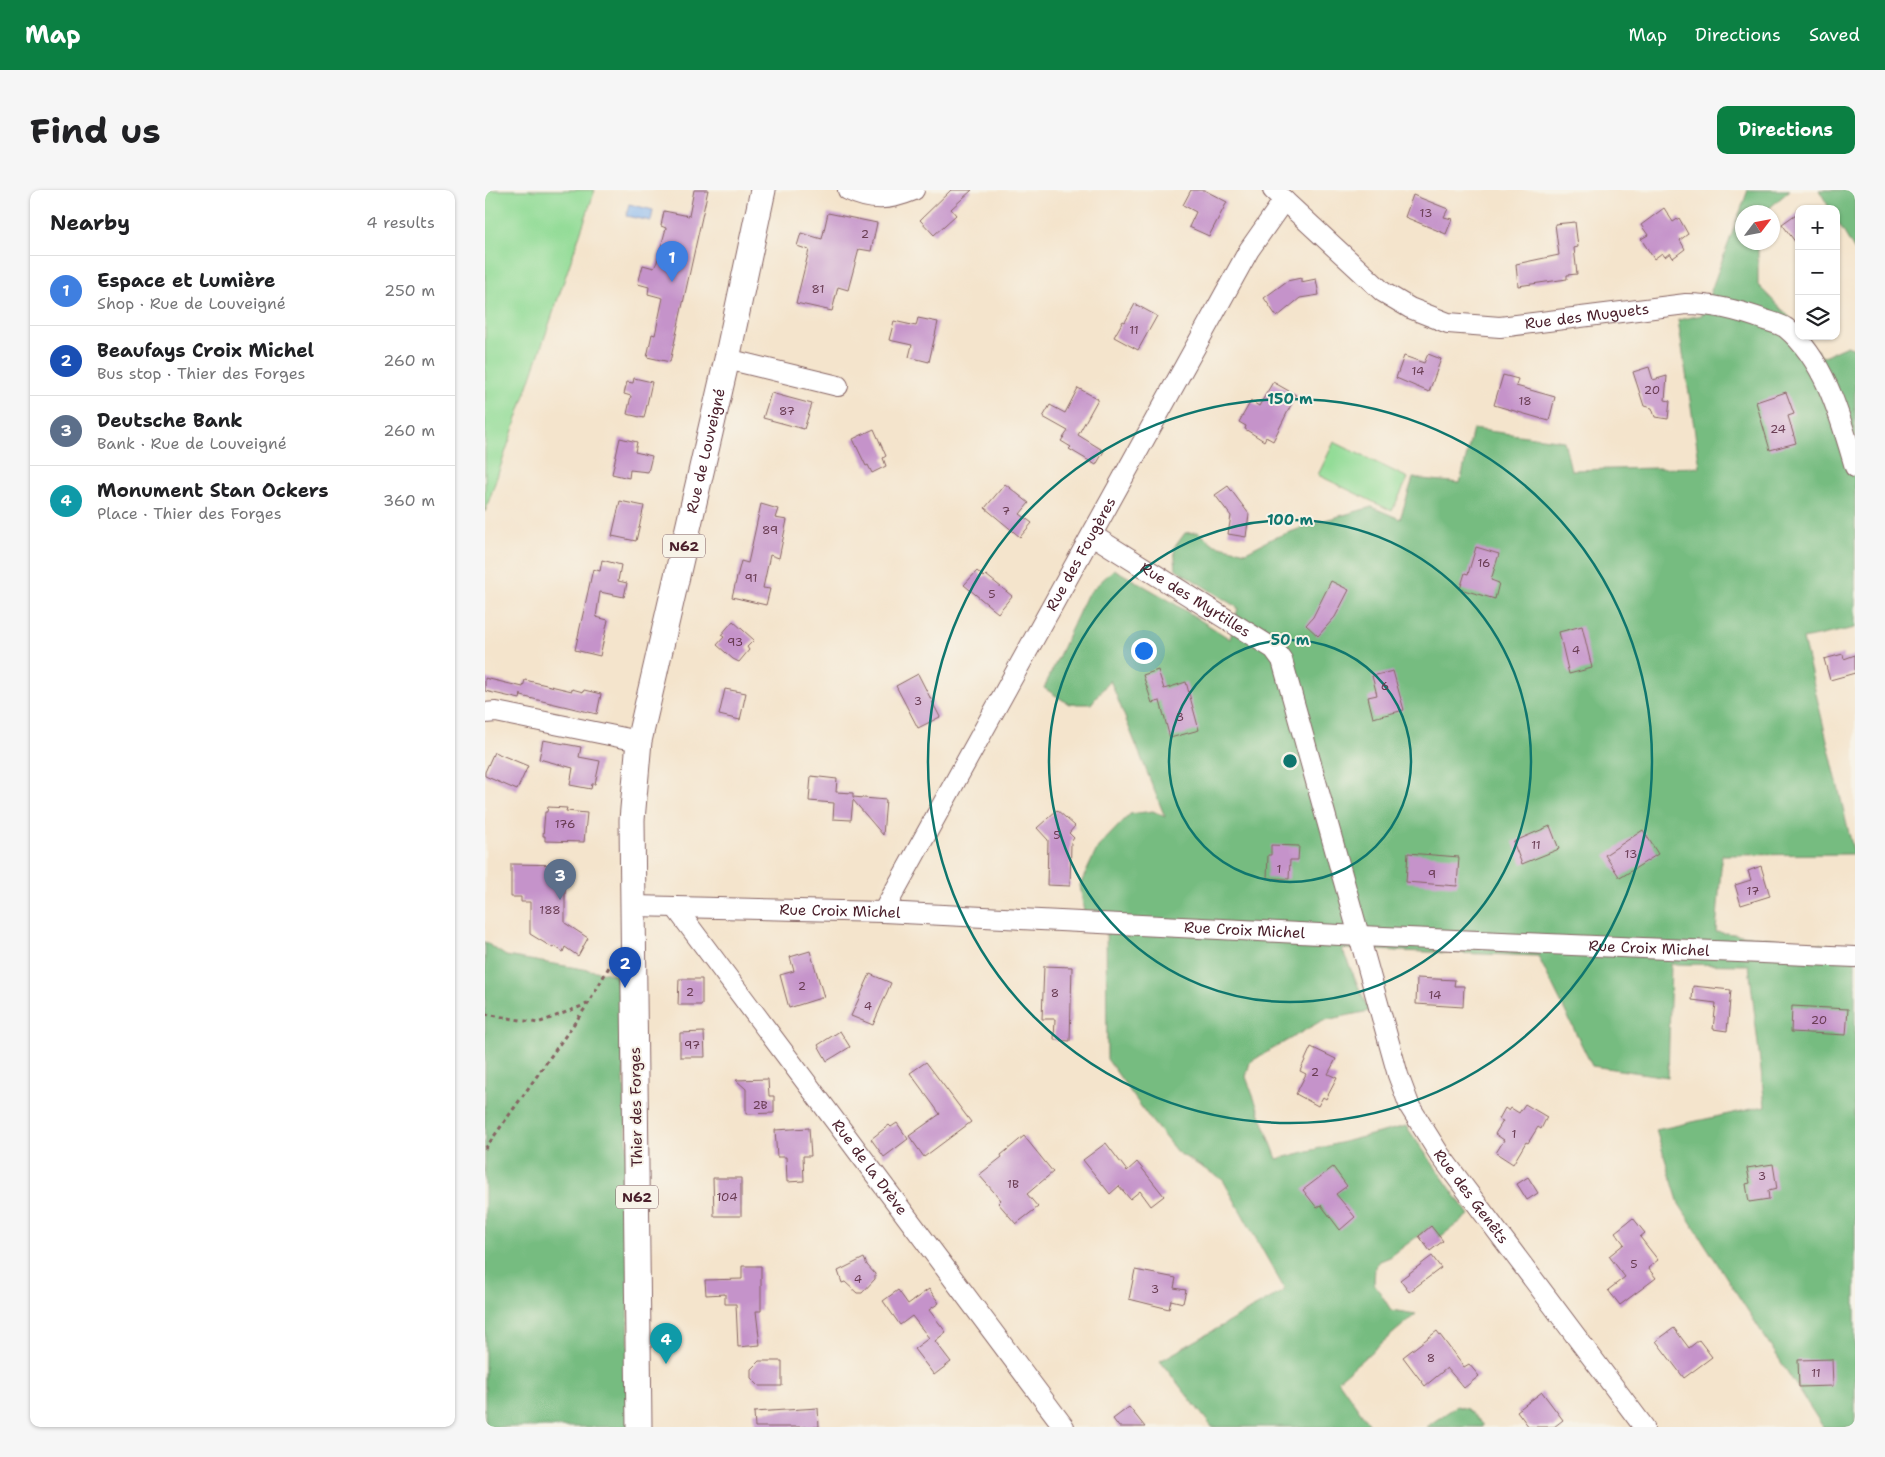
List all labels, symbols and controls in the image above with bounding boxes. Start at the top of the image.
text: Map [25,19,81,51]
text: Map [1629,23,1667,47]
text: Directions [1695,23,1781,47]
text: Saved [1809,23,1860,47]
button: Directions [1717,106,1855,154]
text: Find us [30,107,161,154]
house number: 13 [1420,205,1432,221]
north arrow [1735,205,1780,250]
map controls [1795,205,1840,340]
button: + [1795,205,1840,250]
text: Nearby [50,209,130,237]
text: 4 results [366,212,435,233]
house number: 2 [861,226,869,242]
pin: 1 [656,241,688,282]
button: − [1795,250,1840,295]
text: Espace et Lumière [97,268,276,293]
text: 1 [62,280,70,301]
text: 250 m [384,280,435,301]
house number: 81 [812,281,824,297]
text: Shop · Rue de Louveigné [97,293,286,314]
button: layers [1795,295,1840,340]
street label: Rue des Muguets [1524,299,1650,334]
house number: 11 [1129,322,1139,338]
text: Beaufays Croix Michel [97,338,314,363]
text: 2 [60,350,72,371]
text: 260 m [383,350,435,371]
text: Bus stop · Thier des Forges [97,363,305,384]
house number: 14 [1412,363,1424,379]
house number: 20 [1644,382,1660,398]
street label: Rue de Louveigné [682,386,730,515]
text: 150 m [1267,389,1313,409]
house number: 18 [1518,393,1532,409]
house number: 87 [779,403,795,419]
text: Deutsche Bank [97,408,243,433]
text: 3 [60,420,72,441]
text: 260 m [383,420,435,441]
house number: 24 [1770,421,1786,437]
text: Bank · Rue de Louveigné [97,433,287,454]
text: Monument Stan Ockers [97,478,329,503]
text: 4 [60,490,72,511]
text: 360 m [383,490,435,511]
street label: Rue des Fougères [1041,494,1120,615]
text: Place · Thier des Forges [97,503,282,524]
house number: 7 [1002,503,1010,519]
text: 100 m [1267,510,1313,530]
house number: 89 [762,522,778,538]
road number: N62 [663,534,705,558]
house number: 16 [1477,555,1491,571]
street label: Rue des Myrtilles [1136,558,1254,642]
house number: 91 [744,570,758,586]
house number: 5 [988,586,996,602]
text: 50 m [1271,630,1310,650]
house number: 93 [727,634,743,650]
your location [1131,638,1157,664]
house number: 4 [1572,642,1580,658]
house number: 6 [1381,678,1389,694]
house number: 3 [914,693,922,709]
house number: 3 [1176,709,1184,725]
centre of rings [1281,752,1299,770]
house number: 176 [555,816,575,832]
house number: 5 [1053,827,1061,843]
house number: 11 [1531,837,1541,853]
house number: 13 [1625,846,1637,862]
pin: 3 [544,859,576,900]
house number: 1 [1276,861,1282,877]
house number: 9 [1428,866,1436,882]
house number: 17 [1747,883,1759,899]
street label: Rue Croix Michel [779,900,901,923]
house number: 188 [539,902,561,918]
street label: Rue Croix Michel [1183,917,1306,943]
street label: Rue Croix Michel [1588,936,1710,961]
pin: 2 [609,947,641,988]
house number: 2 [798,978,806,994]
house number: 2 [686,984,694,1000]
house number: 8 [1051,985,1059,1001]
house number: 14 [1429,987,1441,1003]
house number: 4 [864,998,872,1014]
house number: 20 [1811,1012,1827,1028]
house number: 97 [684,1037,700,1053]
street label: Thier des Forges [625,1047,647,1167]
house number: 2 [1311,1064,1319,1080]
house number: 2B [752,1097,768,1113]
street label: Rue de la Drève [827,1115,912,1219]
house number: 1 [1511,1126,1517,1142]
street label: Rue des Genêts [1429,1145,1513,1248]
house number: 3 [1758,1168,1766,1184]
house number: 1B [1007,1176,1019,1192]
road number: N62 [616,1186,658,1209]
house number: 104 [716,1189,738,1205]
house number: 5 [1630,1256,1638,1272]
house number: 4 [854,1271,862,1287]
house number: 3 [1151,1281,1159,1297]
pin: 4 [650,1323,682,1364]
house number: 8 [1427,1350,1435,1366]
house number: 11 [1811,1365,1821,1381]

